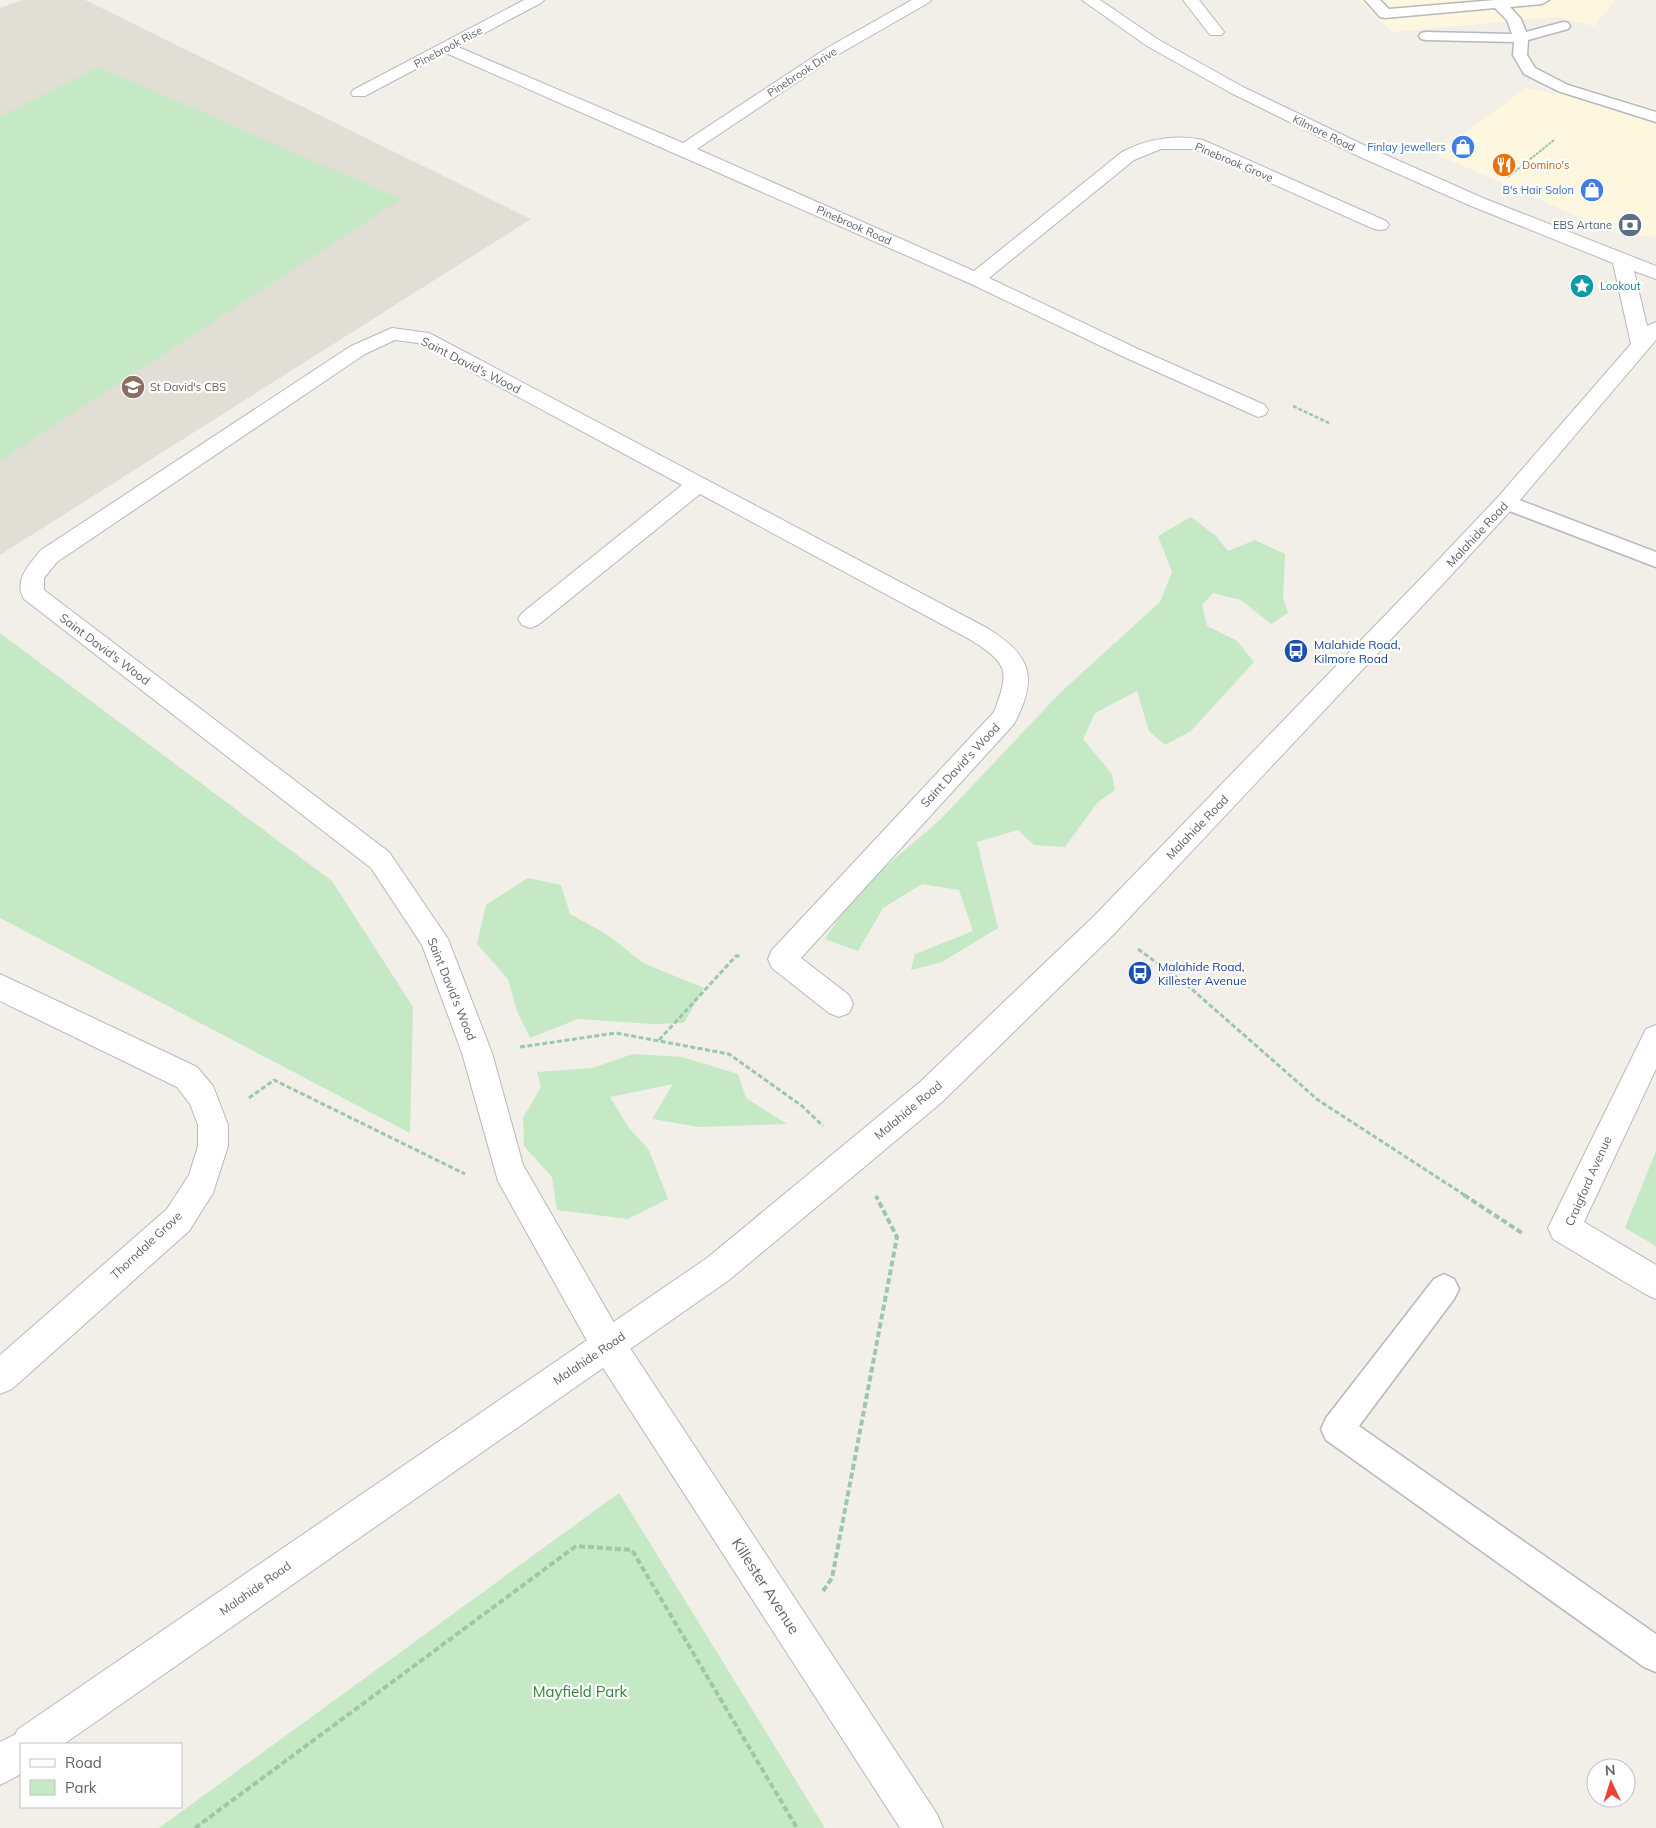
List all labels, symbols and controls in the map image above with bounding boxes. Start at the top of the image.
street label: Pinebrook Rise [411,23,485,71]
street label: Pinebrook Drive [764,44,840,100]
street label: Kilmore Road [1290,112,1358,154]
shop icon: Finlay Jewellers [1450,134,1476,160]
street label: Pinebrook Grove [1193,139,1275,185]
place label: Finlay Jewellers [1367,140,1446,154]
restaurant icon: Domino's [1491,152,1517,178]
place label: Domino's [1522,158,1569,172]
shop icon: B's Hair Salon [1579,177,1605,203]
place label: B's Hair Salon [1502,183,1574,197]
street label: Pinebrook Road [814,202,894,248]
bank icon: EBS Artane [1617,212,1643,238]
place label: EBS Artane [1553,218,1612,232]
place icon: Lookout [1569,273,1595,299]
place label: Lookout [1600,279,1641,293]
street label: Saint David's Wood [419,333,523,397]
school or university icon: St David's CBS [120,374,146,400]
place label: St David's CBS [150,380,226,394]
street label: Malahide Road [1443,498,1511,570]
street label: Saint David's Wood [57,610,153,688]
place label: Malahide Road, Kilmore Road [1314,637,1400,666]
bus stop icon: Malahide Road, Kilmore Road [1283,638,1309,664]
street label: Saint David's Wood [917,720,1003,810]
street label: Malahide Road [1163,792,1231,862]
street label: Saint David's Wood [424,935,480,1043]
place label: Malahide Road, Killester Avenue [1158,959,1247,988]
bus stop icon: Malahide Road, Killester Avenue [1127,960,1153,986]
street label: Malahide Road [871,1077,945,1143]
street label: Craigford Avenue [1561,1134,1615,1228]
street label: Thorndale Grove [107,1208,185,1282]
street label: Malahide Road [550,1328,628,1388]
street label: Killester Avenue [728,1534,804,1638]
street label: Malahide Road [216,1558,294,1618]
park label: Mayfield Park [533,1682,628,1701]
legend [20,1743,182,1808]
text: Road [65,1753,102,1772]
north arrow [1586,1758,1636,1808]
text: N [1604,1761,1616,1779]
text: Park [65,1778,97,1797]

